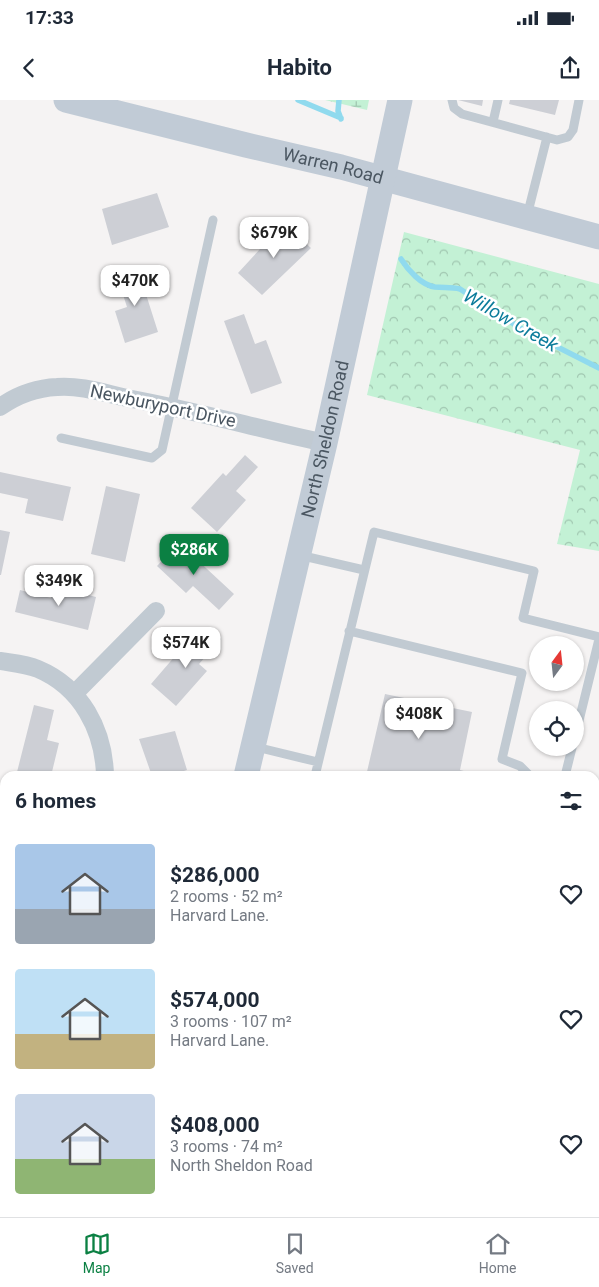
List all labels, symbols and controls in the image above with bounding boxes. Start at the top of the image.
text: 17:33 [25,6,74,29]
icon: back [15,54,43,82]
icon: share [556,54,584,82]
text: Habito [267,55,332,80]
street label: Warren Road [281,143,386,188]
pin: $679K [239,216,309,259]
text: $679K [251,223,297,242]
pin: $470K [100,264,170,307]
text: $470K [112,271,158,290]
water label: Willow Creek [459,284,563,357]
street label: North Sheldon Road [297,359,353,520]
street label: Newburyport Drive [88,380,238,431]
pin: $286K [159,534,229,576]
text: $286K [171,540,217,559]
pin: $349K [24,564,94,607]
text: $349K [36,571,82,590]
pin: $574K [151,626,221,669]
text: $574K [163,633,209,652]
north arrow [529,636,584,691]
map controls [529,636,584,756]
pin: $408K [384,698,454,740]
button: locate [529,701,584,756]
text: $408K [396,704,442,723]
icon: filters [557,787,585,815]
text: 6 homes [15,789,96,813]
text: $286,000 [170,863,260,887]
icon: home [55,864,115,924]
icon: heart [557,880,585,908]
text: 2 rooms · 52 m² [170,887,283,906]
text: Harvard Lane. [170,906,269,925]
text: $574,000 [170,988,260,1012]
icon: home [55,989,115,1049]
icon: heart [557,1005,585,1033]
text: 3 rooms · 107 m² [170,1012,292,1031]
text: Harvard Lane. [170,1031,269,1050]
text: $408,000 [170,1113,260,1137]
icon: home [55,1114,115,1174]
icon: heart [557,1130,585,1158]
text: 3 rooms · 74 m² [170,1137,283,1156]
text: North Sheldon Road [170,1156,313,1175]
tab: Map [83,1230,111,1276]
tab: Saved [276,1230,314,1276]
tab: Home [479,1230,516,1276]

